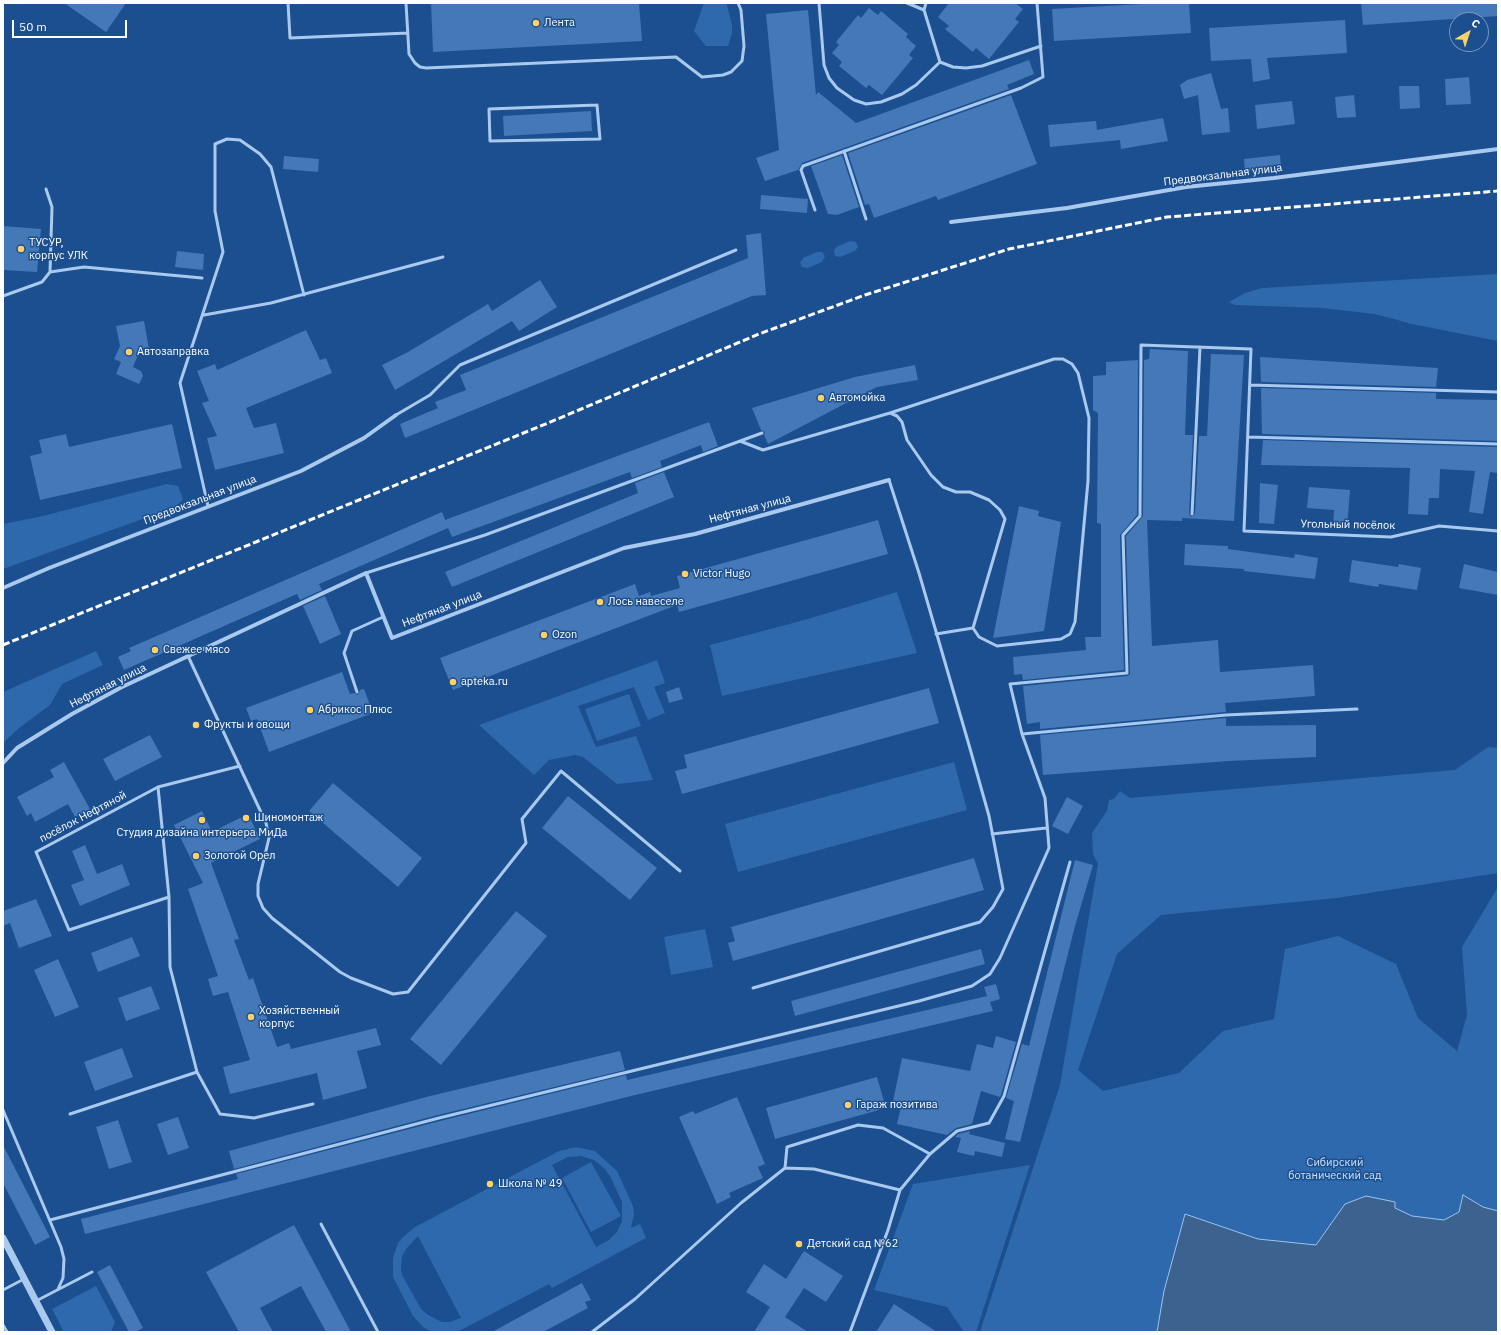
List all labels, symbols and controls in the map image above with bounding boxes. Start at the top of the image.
scale bar [14,12,129,38]
north arrow [1449,12,1489,52]
place label: Лента [544,16,575,30]
text: С [1469,16,1483,31]
marker: Лента [531,18,541,28]
text: 50 m [19,19,47,34]
street label: Предвокзальная улица [1163,161,1283,189]
place label: ТУСУР, корпус УЛК [29,236,88,262]
marker: ТУСУР, корпус УЛК [16,244,26,254]
place label: Автозаправка [137,345,209,359]
marker: Автозаправка [124,347,134,357]
place label: Автомойка [829,391,885,405]
marker: Автомойка [816,393,826,403]
street label: Предвокзальная улица [142,472,258,528]
street label: Нефтяная улица [708,492,792,526]
street label: Угольный посёлок [1301,518,1395,532]
place label: Victor Hugo [693,567,751,581]
marker: Victor Hugo [680,569,690,579]
street label: Нефтяная улица [400,588,484,630]
place label: Лось навеселе [608,595,684,609]
marker: Лось навеселе [595,597,605,607]
place label: Ozon [552,628,577,642]
marker: Ozon [539,630,549,640]
place label: Свежее мясо [163,643,230,657]
marker: Свежее мясо [150,645,160,655]
street label: Нефтяная улица [67,661,149,711]
place label: apteka.ru [461,675,508,689]
marker: apteka.ru [448,677,458,687]
place label: Абрикос Плюс [318,703,392,717]
marker: Абрикос Плюс [305,705,315,715]
place label: Фрукты и овощи [204,718,290,732]
marker: Фрукты и овощи [191,720,201,730]
street label: посёлок Нефтяной [37,788,129,846]
place label: Шиномонтаж [254,811,323,825]
marker: Шиномонтаж [241,813,251,823]
marker: Студия дизайна интерьера МиДа [197,815,207,825]
place label: Студия дизайна интерьера МиДа [117,826,287,840]
place label: Золотой Орел [204,849,276,863]
marker: Золотой Орел [191,851,201,861]
place label: Хозяйственный корпус [259,1004,340,1030]
marker: Хозяйственный корпус [246,1012,256,1022]
place label: Гараж позитива [856,1098,938,1112]
marker: Гараж позитива [843,1100,853,1110]
park label: Сибирский ботанический сад [1288,1156,1382,1182]
place label: Школа № 49 [498,1177,562,1191]
marker: Школа № 49 [485,1179,495,1189]
place label: Детский сад №62 [807,1237,898,1251]
marker: Детский сад №62 [794,1239,804,1249]

